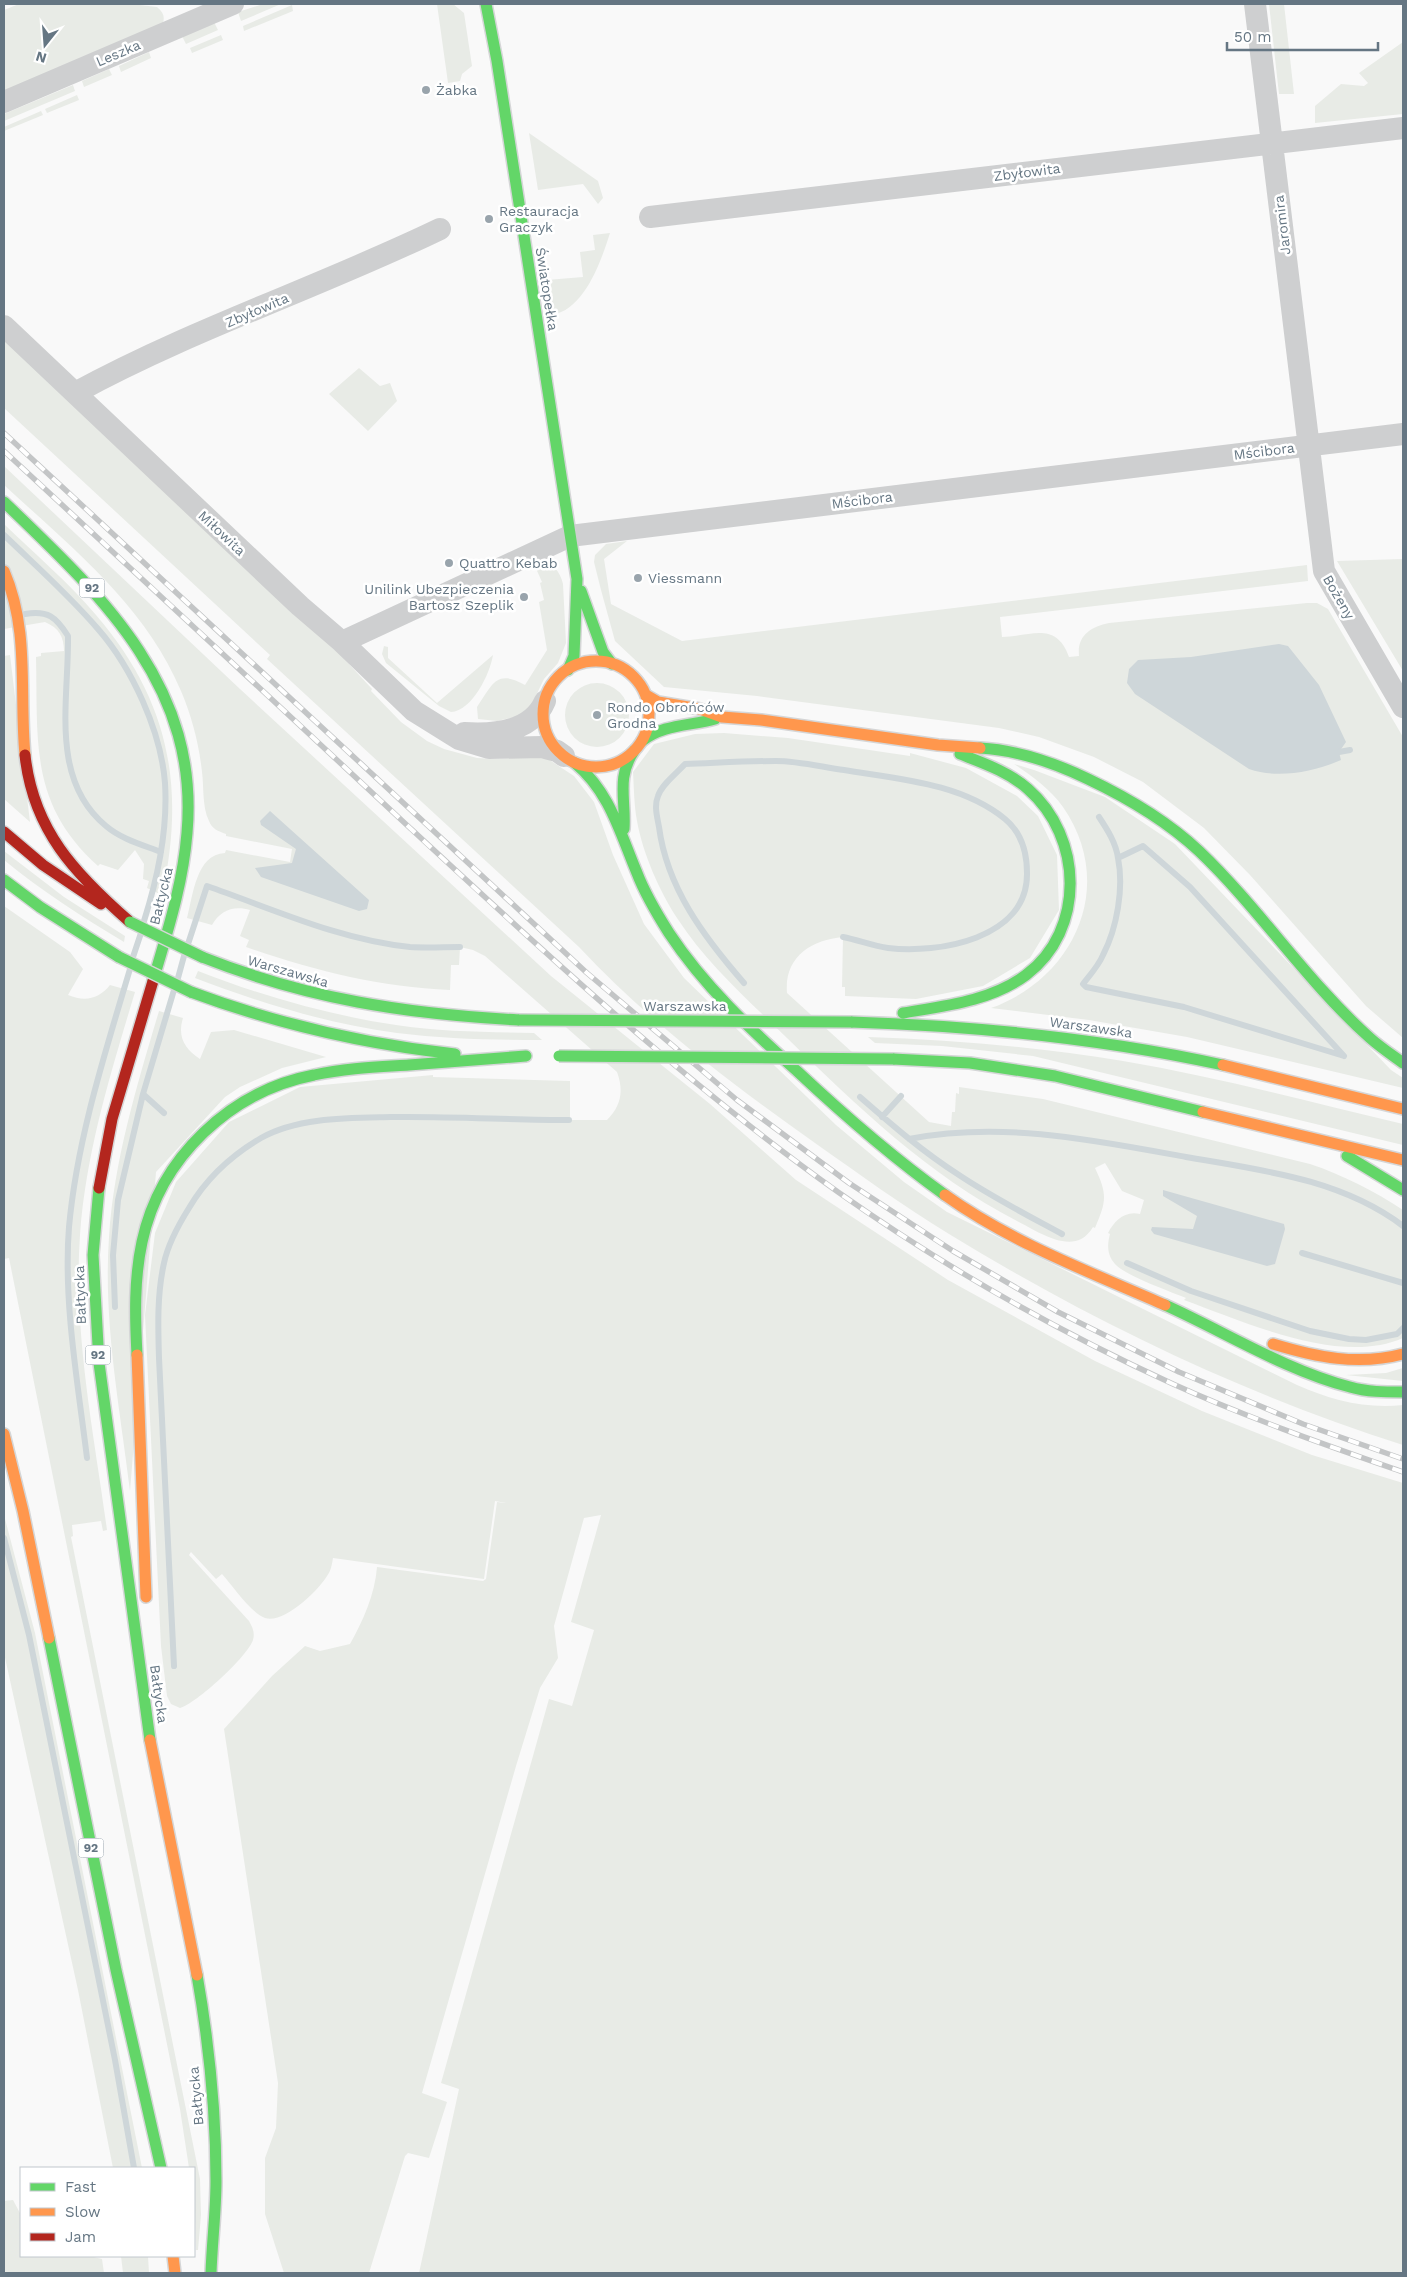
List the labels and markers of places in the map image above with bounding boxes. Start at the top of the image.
place label: Żabka [436,82,477,98]
marker: Żabka [420,84,432,96]
place label: Restauracja Graczyk [499,203,579,235]
marker: Restauracja Graczyk [483,213,495,225]
place label: Quattro Kebab [459,555,557,571]
marker: Quattro Kebab [443,557,455,569]
place label: Viessmann [648,570,722,586]
marker: Viessmann [632,572,644,584]
place label: Unilink Ubezpieczenia Bartosz Szeplik [364,581,514,613]
marker: Unilink Ubezpieczenia Bartosz Szeplik [518,591,530,603]
place label: Rondo Obrońców Grodna [607,699,725,731]
marker: Rondo Obrońców Grodna [591,709,603,721]

